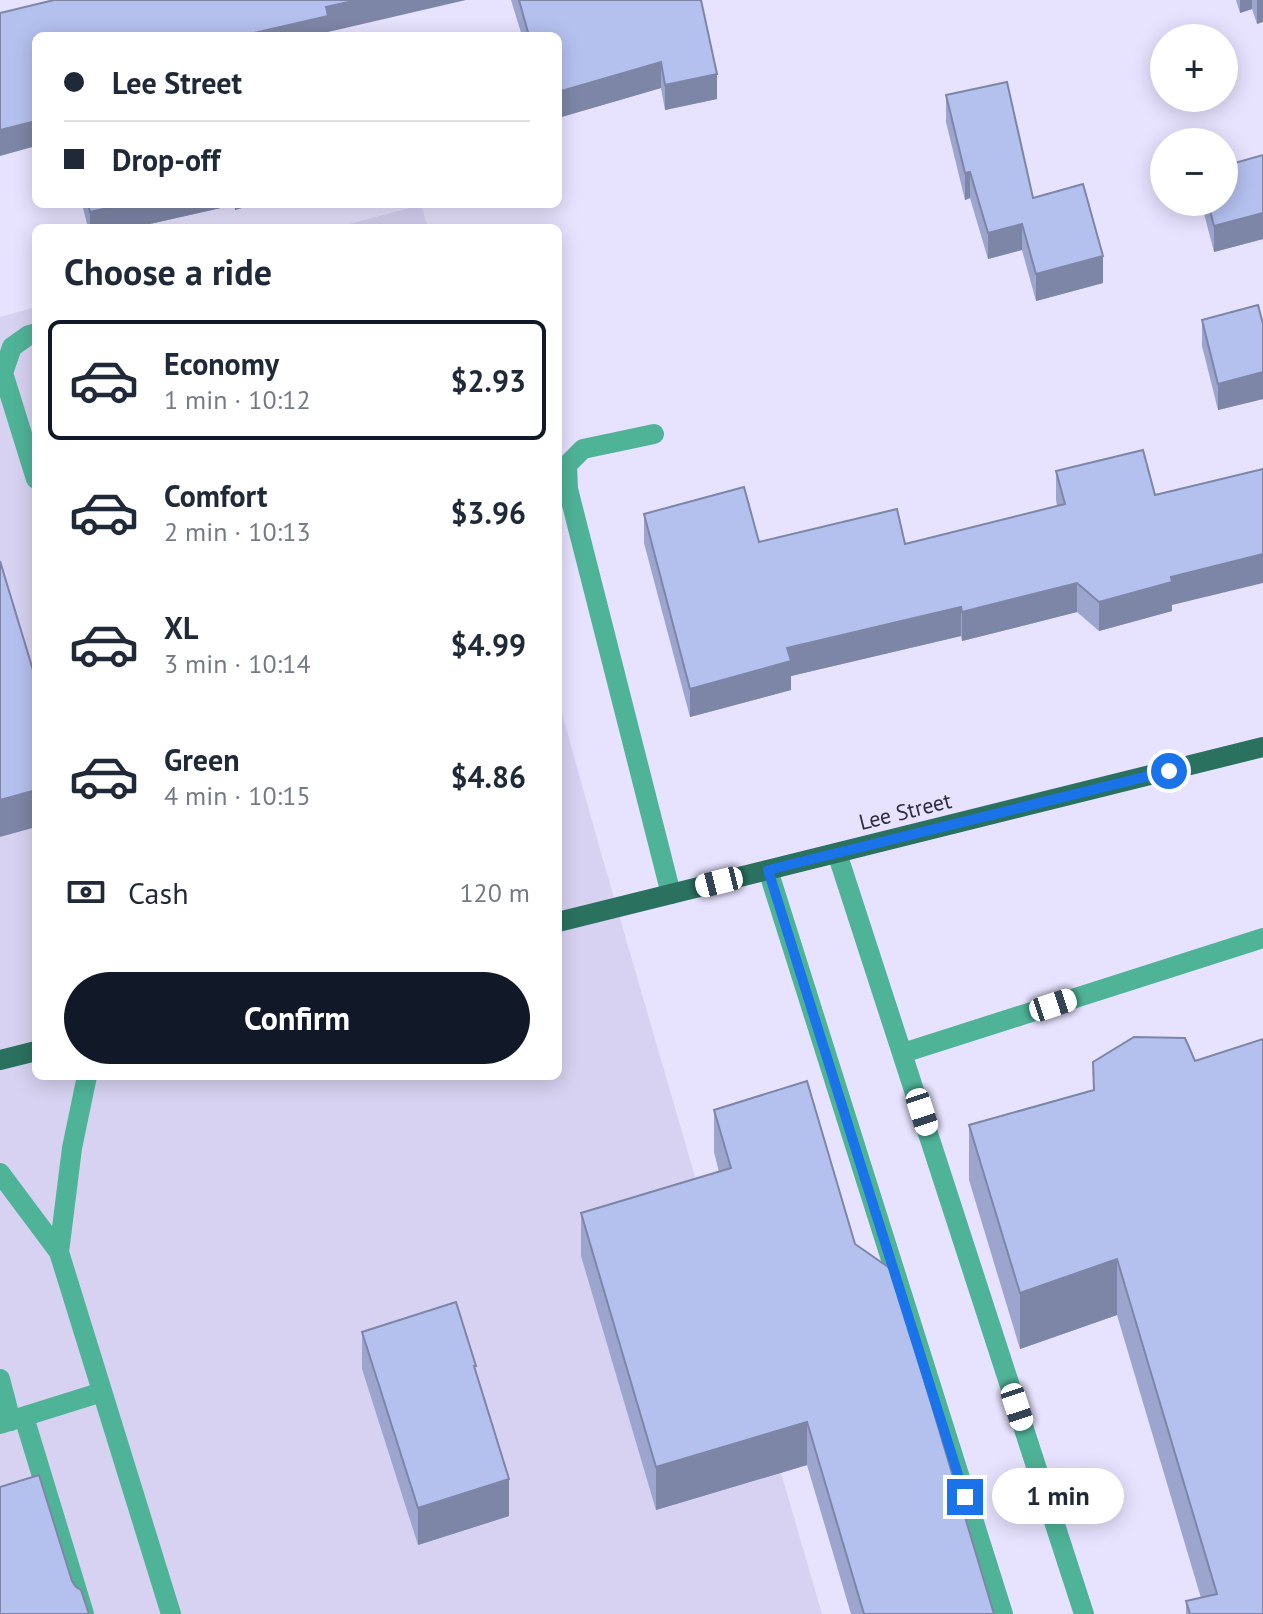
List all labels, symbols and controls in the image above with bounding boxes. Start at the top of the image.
map controls [1150,24,1238,216]
button: + [1150,24,1238,112]
text: Lee Street [112,63,242,102]
button: − [1150,128,1238,216]
text: Drop-off [112,140,220,179]
text: Choose a ride [64,248,272,295]
icon: car [68,344,140,416]
text: Economy [164,344,279,383]
text: $2.93 [451,361,526,400]
text: 1 min · 10:12 [164,383,311,416]
icon: car [68,476,140,548]
text: Comfort [164,476,267,515]
text: $3.96 [451,493,526,532]
text: 2 min · 10:13 [164,515,311,548]
icon: car [68,608,140,680]
text: XL [164,608,198,647]
text: $4.99 [451,625,526,664]
text: 3 min · 10:14 [164,647,311,680]
icon: car [68,740,140,812]
text: Green [164,740,239,779]
route start [1151,753,1187,789]
text: $4.86 [451,757,526,796]
text: 4 min · 10:15 [164,779,311,812]
street label: Lee Street [856,786,955,836]
car [693,865,745,899]
icon: cash [64,870,108,914]
text: Cash [128,873,189,912]
text: 120 m [459,876,530,909]
button: Confirm [64,972,530,1064]
car [1026,986,1080,1024]
car [903,1085,941,1139]
car [998,1380,1036,1434]
callout: 1 min [993,1469,1125,1525]
route end [947,1479,983,1515]
text: 1 min [1026,1479,1090,1512]

